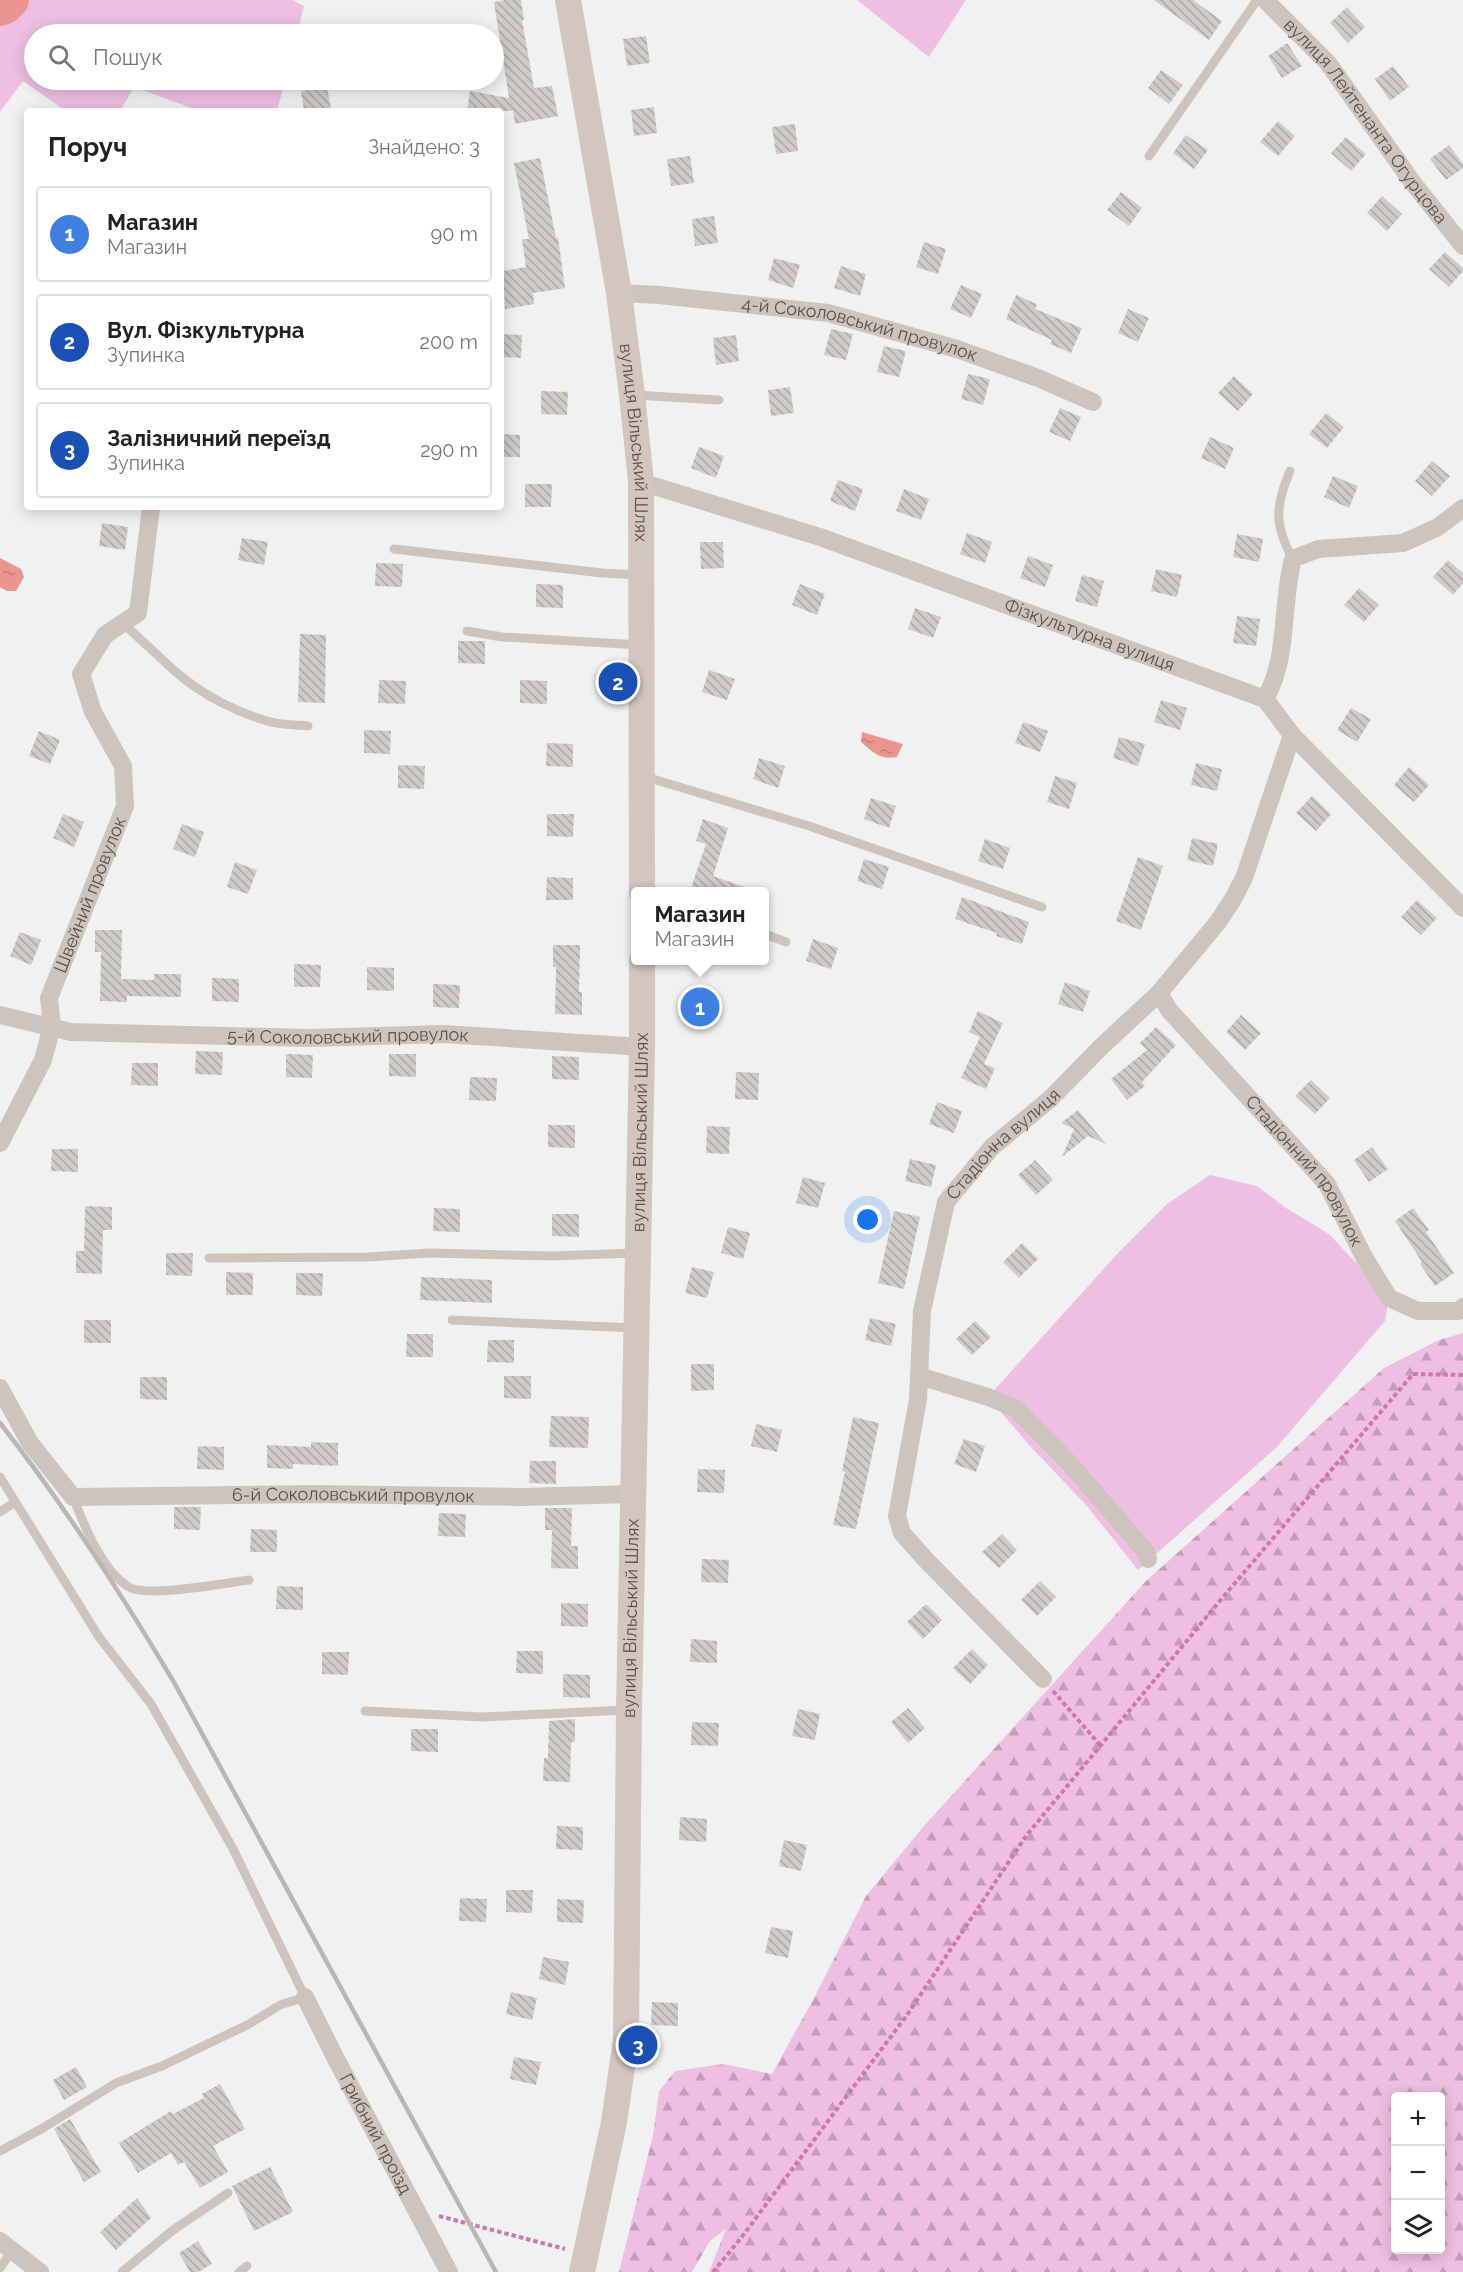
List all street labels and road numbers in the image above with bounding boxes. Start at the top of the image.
street label: вулиця Лейтенанта Огурцова [1280,14,1452,228]
street label: 4-й Соколовський провулок [741,293,980,365]
street label: вулиця Вільський Шлях [616,342,652,542]
street label: Фізкультурна вулиця [1002,594,1178,675]
street label: Швейний провулок [49,813,130,976]
street label: 5-й Соколовський провулок [227,1023,469,1048]
street label: вулиця Вільський Шлях [627,1033,652,1232]
street label: Стадіонна вулиця [941,1084,1064,1204]
street label: Стадіонний провулок [1242,1091,1368,1250]
street label: 6-й Соколовський провулок [232,1483,475,1506]
street label: вулиця Вільський Шлях [618,1518,643,1718]
street label: Грибний проїзд [336,2070,417,2197]

